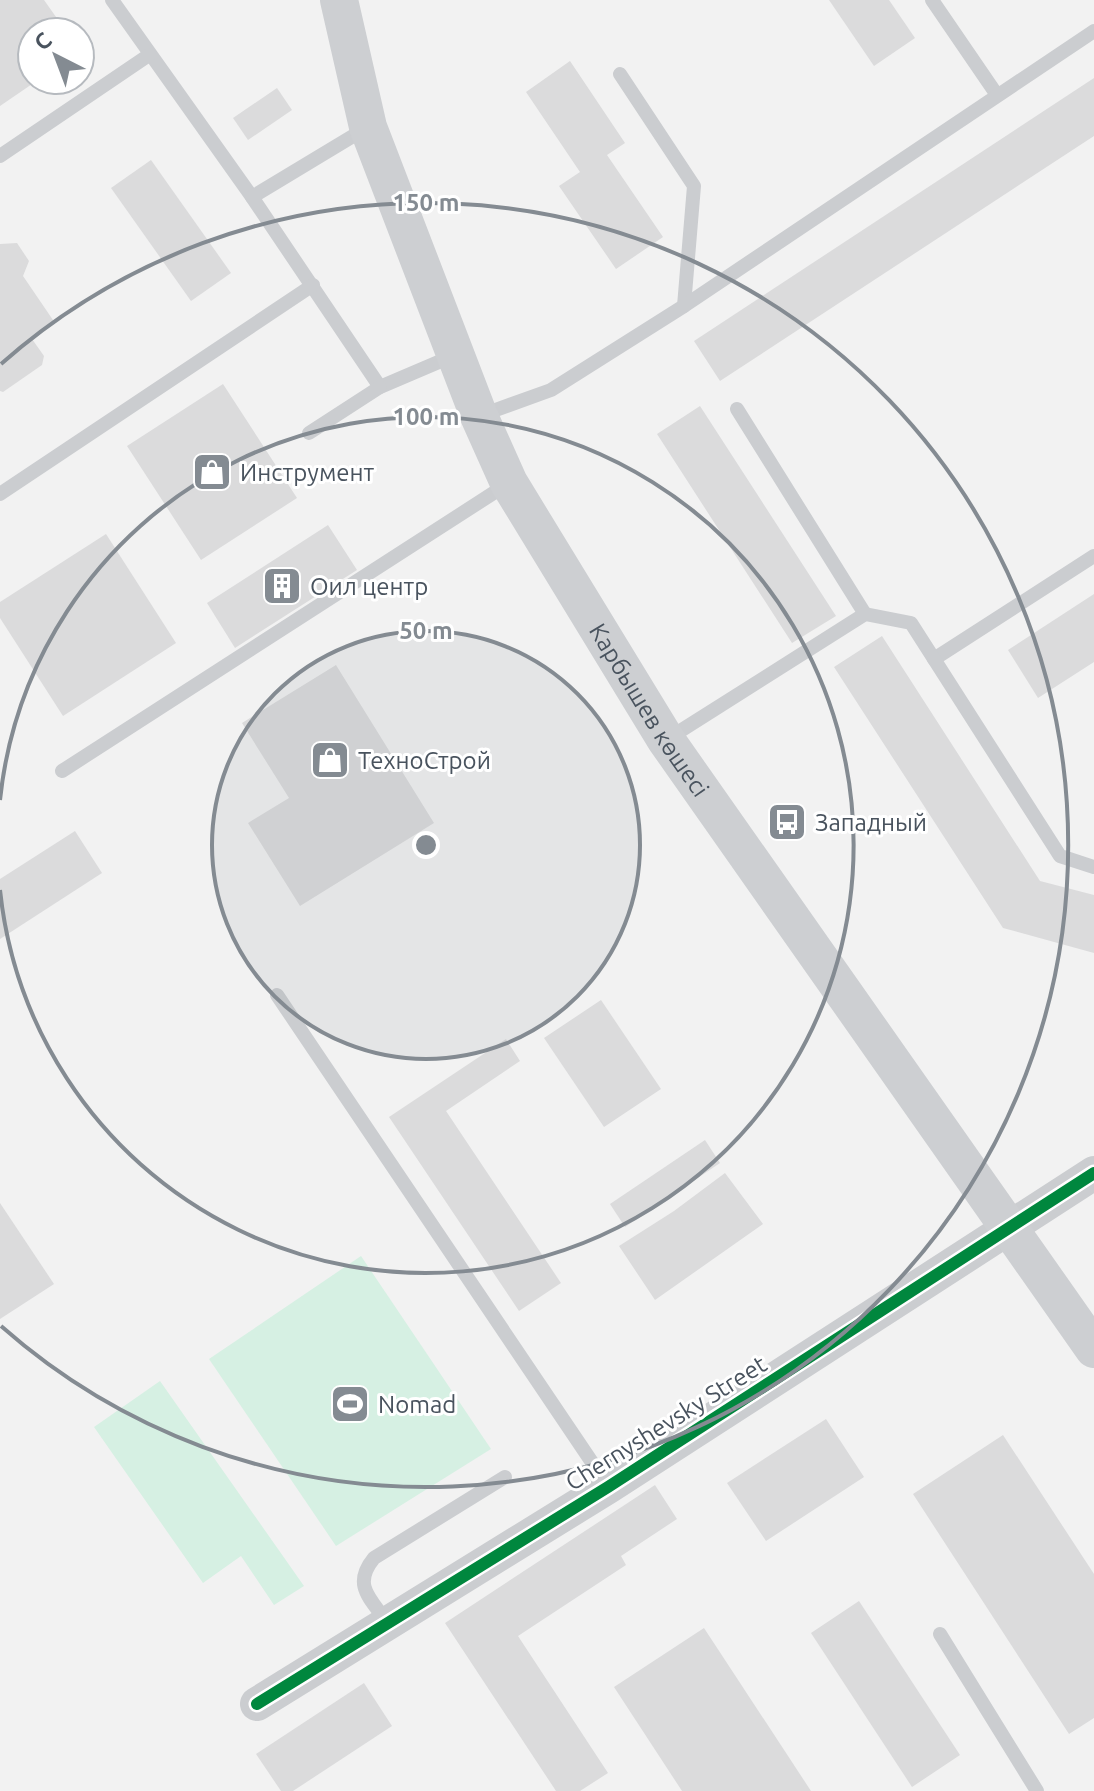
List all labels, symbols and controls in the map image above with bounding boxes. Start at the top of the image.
north arrow [16,16,96,96]
text: С [29,27,56,55]
text: 150 m [393,189,459,216]
text: 100 m [393,403,459,430]
shop icon: Инструмент [191,451,233,493]
place label: Инструмент [240,459,375,486]
building icon: Оил центр [261,565,303,607]
place label: Оил центр [310,573,428,600]
text: 50 m [399,617,453,644]
street label: Карбышев көшесі [584,618,715,801]
shop icon: ТехноСтрой [309,739,351,781]
place label: ТехноСтрой [358,747,491,774]
bus stop icon: Западный [766,801,808,843]
place label: Западный [815,809,927,836]
centre of rings [412,831,440,859]
street label: Chernyshevsky Street [561,1350,772,1496]
sports icon: Nomad [329,1383,371,1425]
place label: Nomad [378,1391,456,1418]

